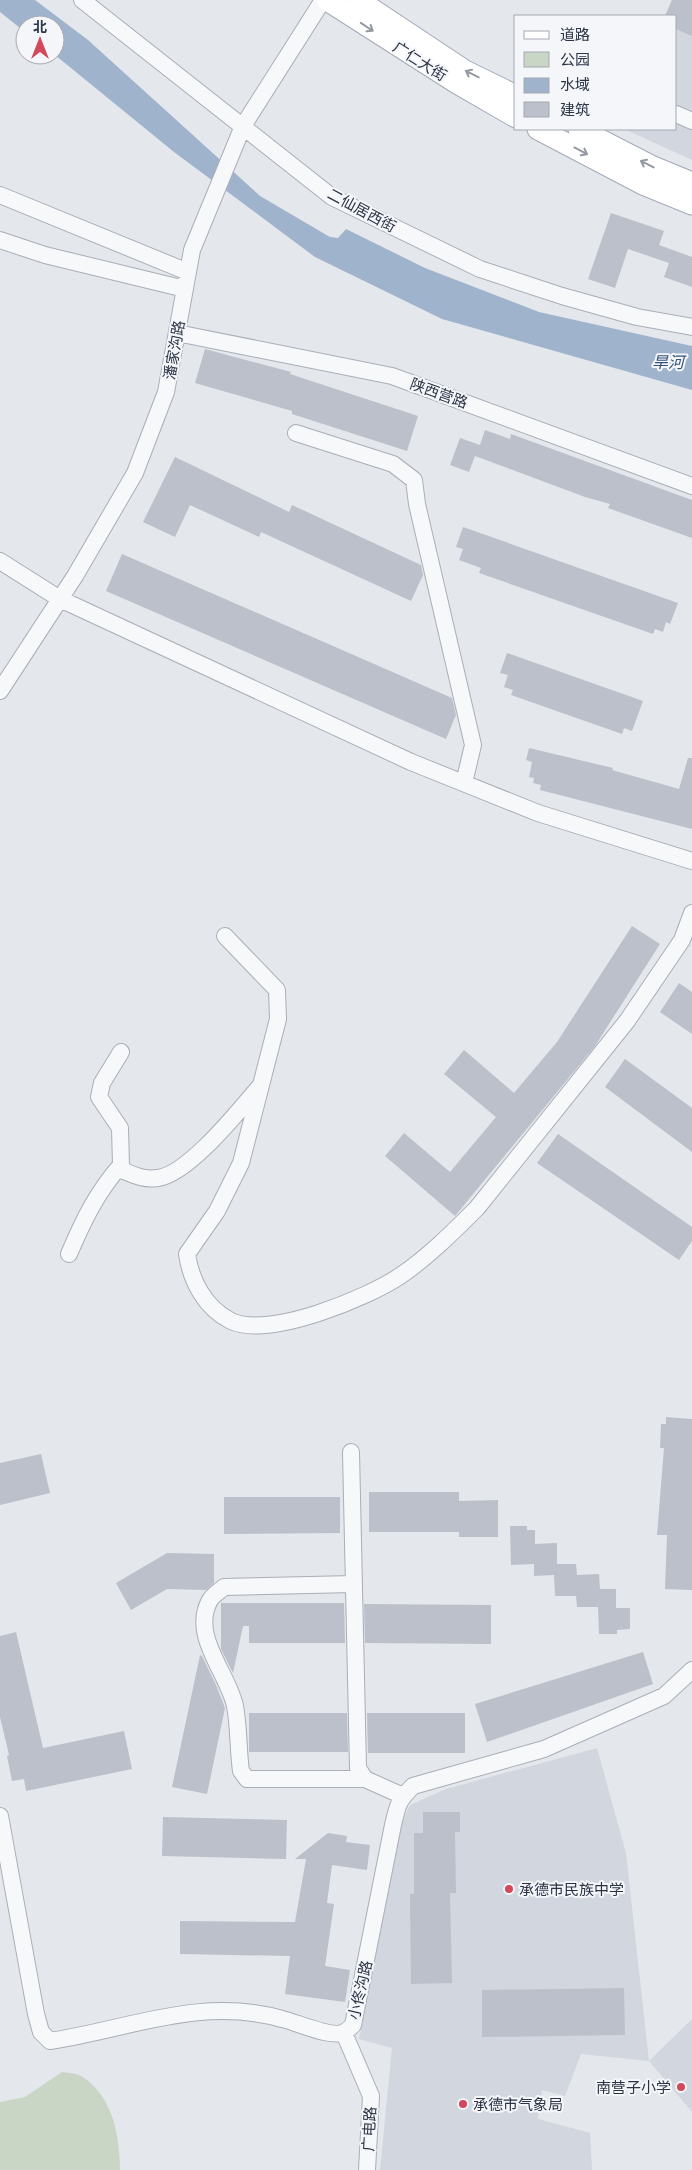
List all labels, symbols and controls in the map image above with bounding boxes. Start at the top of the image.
north arrow [15,15,65,65]
legend [514,15,677,130]
text: 北 [33,16,47,37]
one-way arrow [360,22,374,32]
text: 道路 [560,23,590,46]
street label: 广仁大街 [388,35,452,87]
text: 公园 [560,48,590,71]
one-way arrow [465,69,480,79]
text: 水域 [560,73,590,96]
text: 建筑 [560,98,590,121]
one-way arrow [573,146,588,156]
one-way arrow [640,159,655,168]
street label: 二仙居西街 [323,182,401,238]
street label: 潘家沟路 [157,318,191,382]
water label: 旱河 [652,350,687,374]
street label: 陕西营路 [407,372,471,414]
place label: 承德市民族中学 [519,1878,624,1901]
marker: 承德市民族中学 [503,1883,515,1895]
street label: 小佟沟路 [342,1958,378,2022]
place label: 南营子小学 [596,2076,671,2099]
marker: 南营子小学 [675,2081,687,2093]
place label: 承德市气象局 [473,2093,563,2116]
marker: 承德市气象局 [457,2098,469,2110]
street label: 广电路 [356,2106,382,2152]

